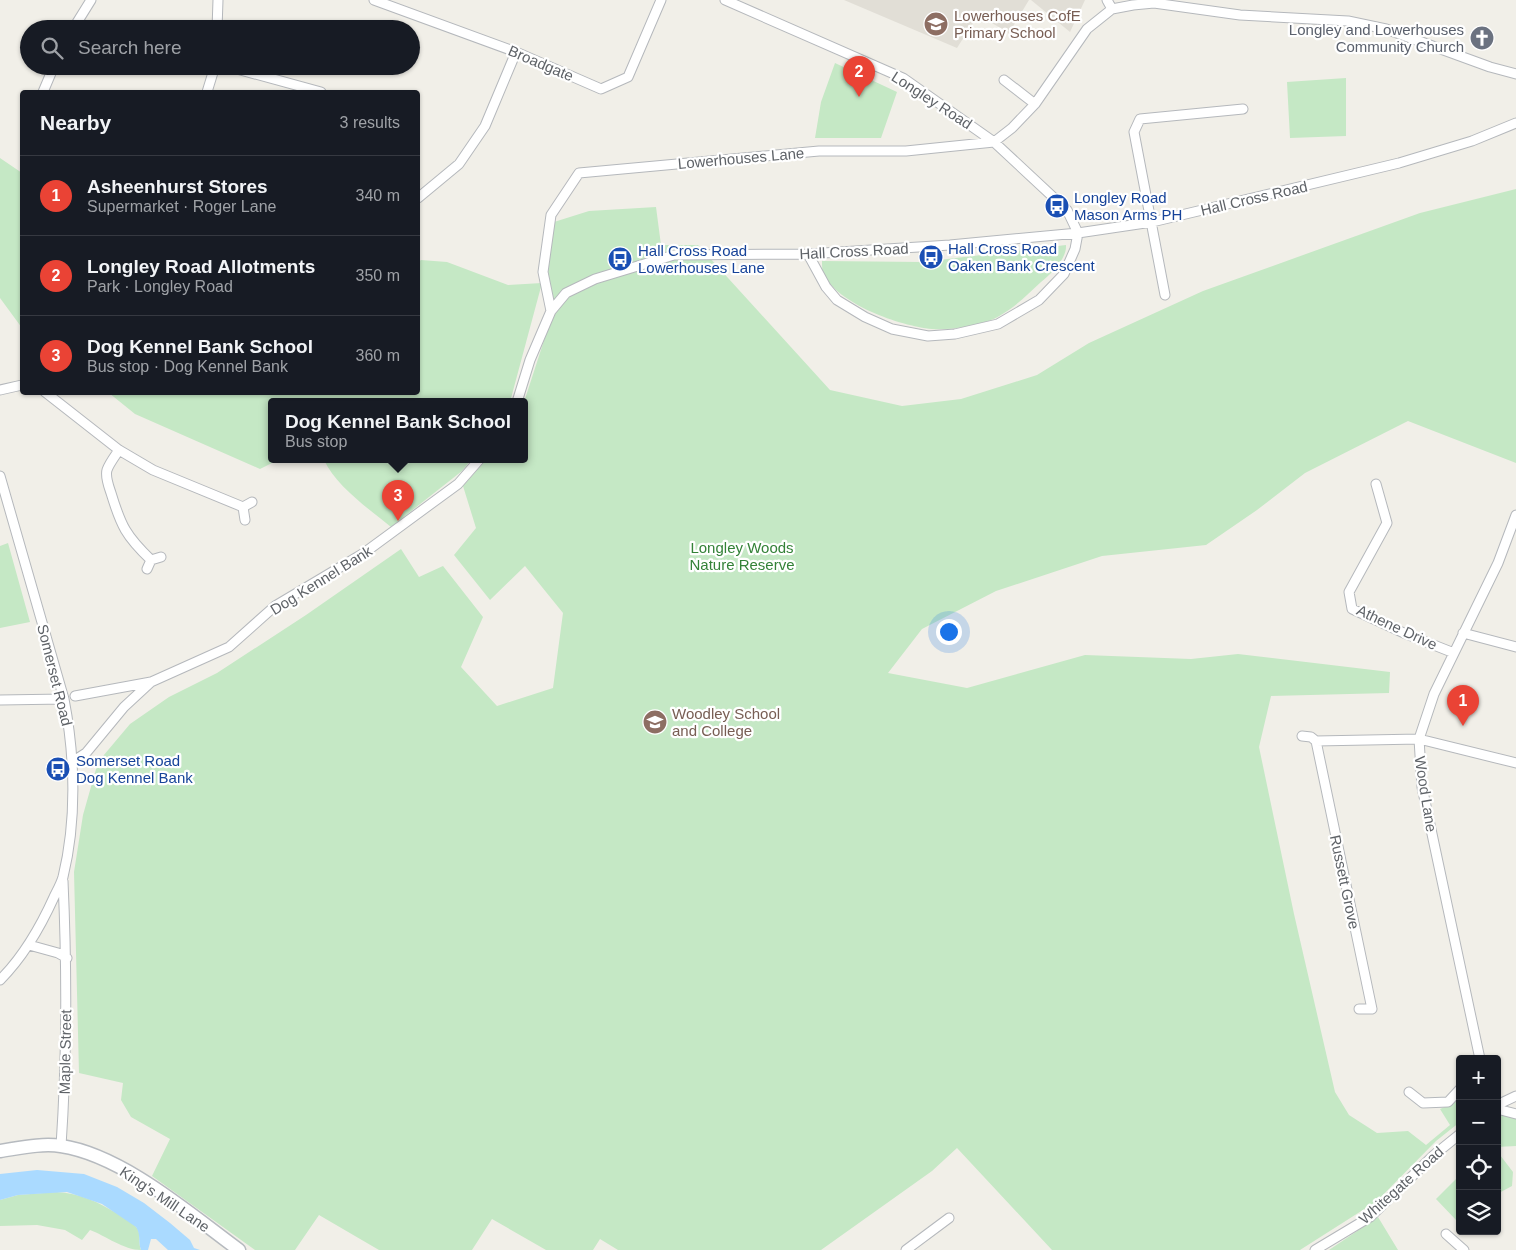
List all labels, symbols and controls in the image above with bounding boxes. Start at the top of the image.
place label: Lowerhouses CofE Primary School [954,7,1081,41]
school or university icon: Lowerhouses CofE Primary School [923,11,949,37]
search box [20,20,420,75]
place label: Longley and Lowerhouses Community Church [1289,21,1464,55]
church icon: Longley and Lowerhouses Community Church [1469,25,1495,51]
icon: search [38,34,66,62]
text: Search here [78,37,182,58]
street label: Broadgate [506,42,576,84]
pin: 2 [843,56,875,97]
street label: Longley Road [889,68,975,132]
text: Nearby [40,111,111,134]
text: 3 results [340,114,400,131]
street label: Lowerhouses Lane [677,144,805,172]
text: Asheenhurst Stores [87,176,268,197]
street label: Hall Cross Road [1199,177,1309,219]
text: 1 [52,187,60,204]
text: 340 m [356,187,400,204]
place label: Longley Road Mason Arms PH [1074,189,1182,223]
bus stop icon: Longley Road Mason Arms PH [1044,193,1070,219]
text: Supermarket · Roger Lane [87,198,276,215]
street label: Hall Cross Road [799,240,909,262]
place label: Hall Cross Road Oaken Bank Crescent [948,240,1096,274]
place label: Hall Cross Road Lowerhouses Lane [638,242,765,276]
bus stop icon: Hall Cross Road Oaken Bank Crescent [918,244,944,270]
bus stop icon: Hall Cross Road Lowerhouses Lane [607,246,633,272]
text: Longley Road Allotments [87,256,315,277]
text: 2 [52,267,60,284]
text: 350 m [356,267,400,284]
text: Park · Longley Road [87,278,233,295]
text: Dog Kennel Bank School [87,336,313,357]
text: 3 [52,347,60,364]
text: 360 m [356,347,400,364]
text: Bus stop · Dog Kennel Bank [87,358,288,375]
popup [268,398,528,463]
text: Dog Kennel Bank School [285,411,511,432]
text: Bus stop [285,433,347,450]
pin: 3 [382,480,414,521]
park label: Longley Woods Nature Reserve [689,539,795,573]
street label: Dog Kennel Bank [267,542,375,618]
street label: Athene Drive [1354,601,1440,653]
your location [936,619,962,645]
street label: Somerset Road [34,622,76,728]
pin: 1 [1447,685,1479,726]
place label: Woodley School and College [672,705,780,739]
school or university icon: Woodley School and College [642,709,668,735]
place label: Somerset Road Dog Kennel Bank [76,752,193,786]
street label: Wood Lane [1412,755,1440,833]
bus stop icon: Somerset Road Dog Kennel Bank [45,756,71,782]
street label: Russett Grove [1327,833,1363,931]
street label: Maple Street [56,1009,74,1095]
map controls [1456,1055,1501,1235]
button: + [1456,1055,1501,1100]
button: − [1456,1100,1501,1145]
street label: Whitegate Road [1355,1143,1447,1227]
button: locate [1456,1145,1501,1190]
street label: King's Mill Lane [117,1163,213,1235]
button: layers [1456,1190,1501,1235]

